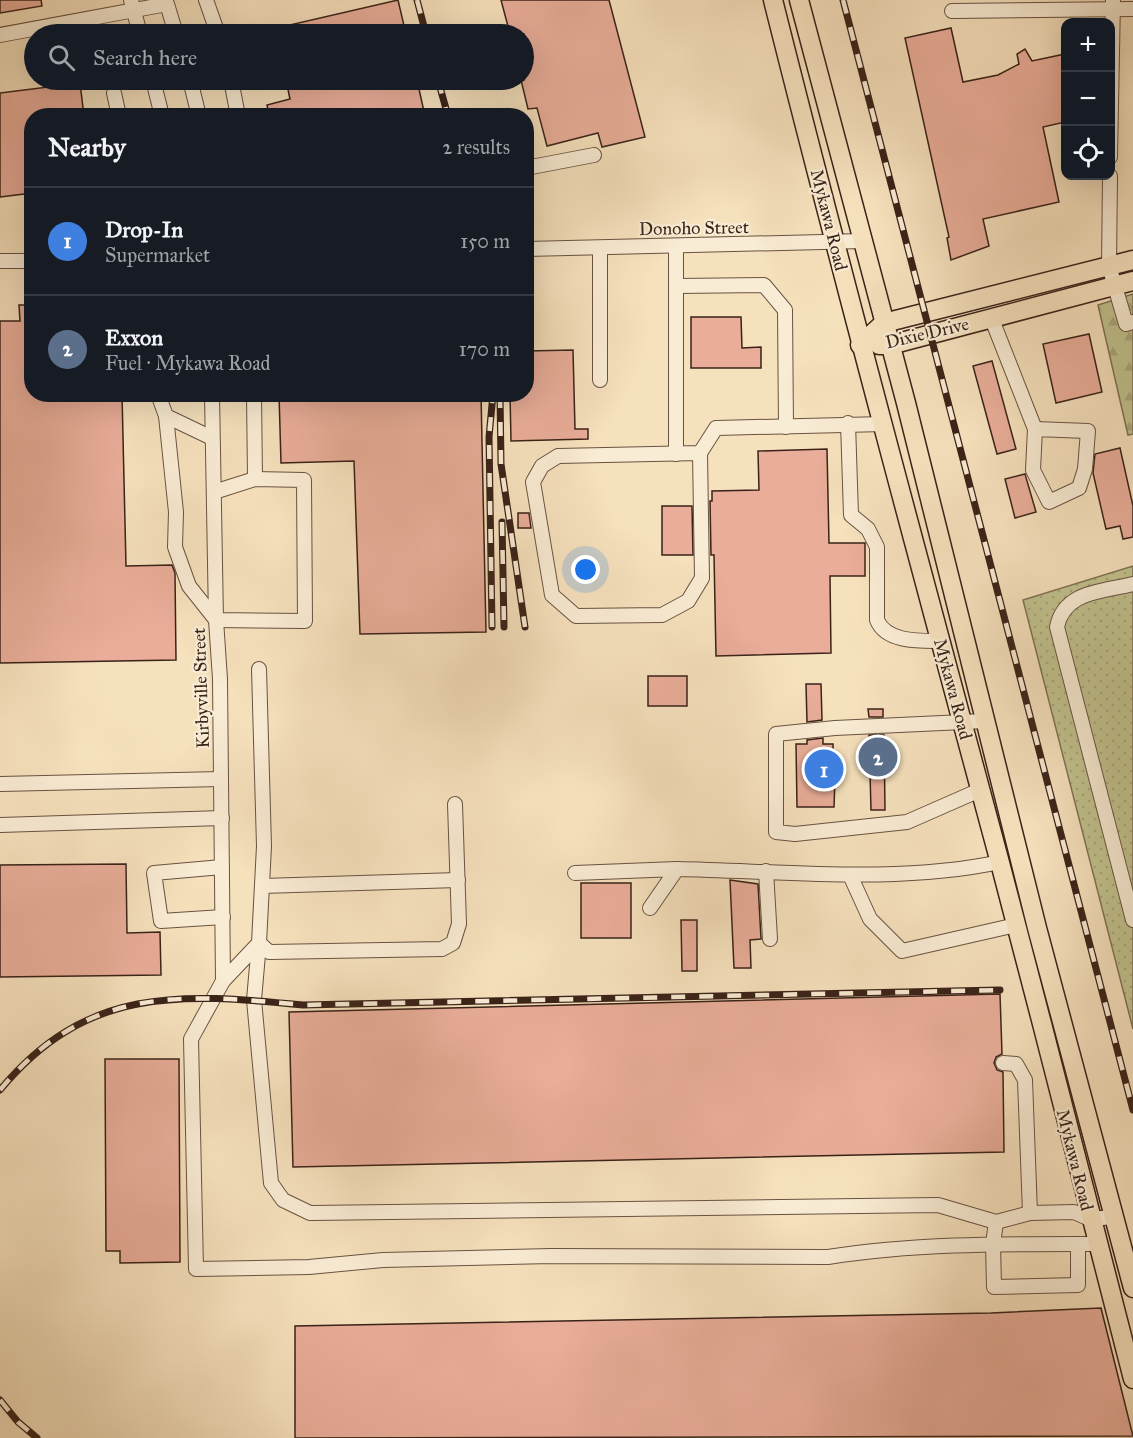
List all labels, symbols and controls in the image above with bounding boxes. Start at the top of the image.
map controls [1061,18,1115,180]
button: + [1061,18,1115,72]
search box [24,24,534,90]
icon: search [45,41,78,74]
text: Search here [93,44,197,71]
button: − [1061,72,1115,126]
button: locate [1061,126,1115,180]
text: Nearby [48,131,126,163]
text: 2 results [442,135,510,159]
street label: Mykawa Road [806,167,852,273]
text: Drop-In [105,216,183,243]
street label: Donoho Street [639,216,750,240]
text: 1 [64,229,71,253]
text: 150 m [460,229,510,253]
text: Supermarket [105,243,210,267]
street label: Dixie Drive [883,313,971,353]
text: Exxon [105,324,163,351]
text: 2 [63,337,72,361]
text: 170 m [459,337,510,361]
text: Fuel · Mykawa Road [105,351,271,375]
your location [571,555,600,584]
street label: Kirbyville Street [188,627,214,749]
street label: Mykawa Road [929,636,977,742]
pin: 2 [858,734,898,780]
pin: 1 [804,746,844,792]
street label: Mykawa Road [1052,1107,1098,1213]

